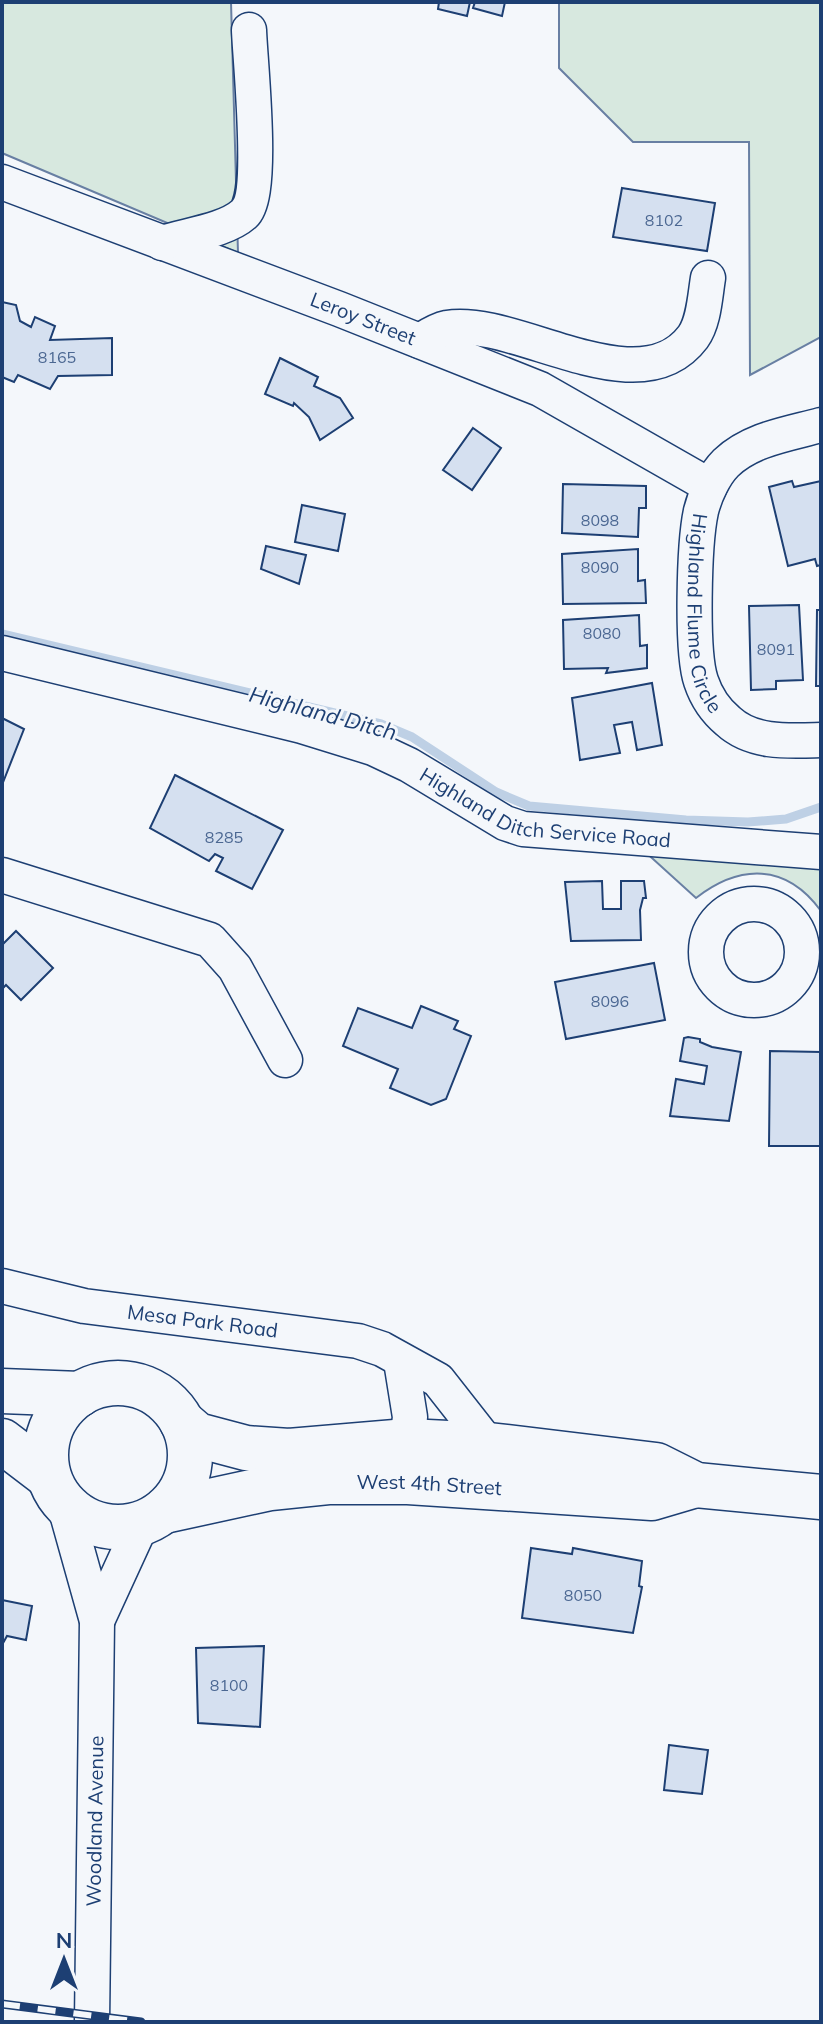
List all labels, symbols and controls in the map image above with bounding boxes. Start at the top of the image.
house number: 8102 [645,210,683,230]
street label: Leroy Street [307,286,420,350]
house number: 8165 [38,347,76,367]
house number: 8098 [581,510,619,530]
street label: Highland Flume Circle [683,512,728,718]
house number: 8090 [581,557,619,577]
house number: 8080 [583,623,621,643]
house number: 8091 [757,639,795,659]
water label: Highland Ditch [246,680,400,746]
street label: Highland Ditch Service Road [415,762,672,852]
house number: 8285 [205,827,243,847]
house number: 8096 [591,991,629,1011]
street label: Mesa Park Road [126,1299,279,1343]
street label: West 4th Street [357,1469,503,1500]
house number: 8050 [564,1585,602,1605]
house number: 8100 [210,1675,248,1695]
street label: Woodland Avenue [81,1735,108,1907]
north arrow [24,1920,104,2000]
text: N [56,1926,72,1954]

